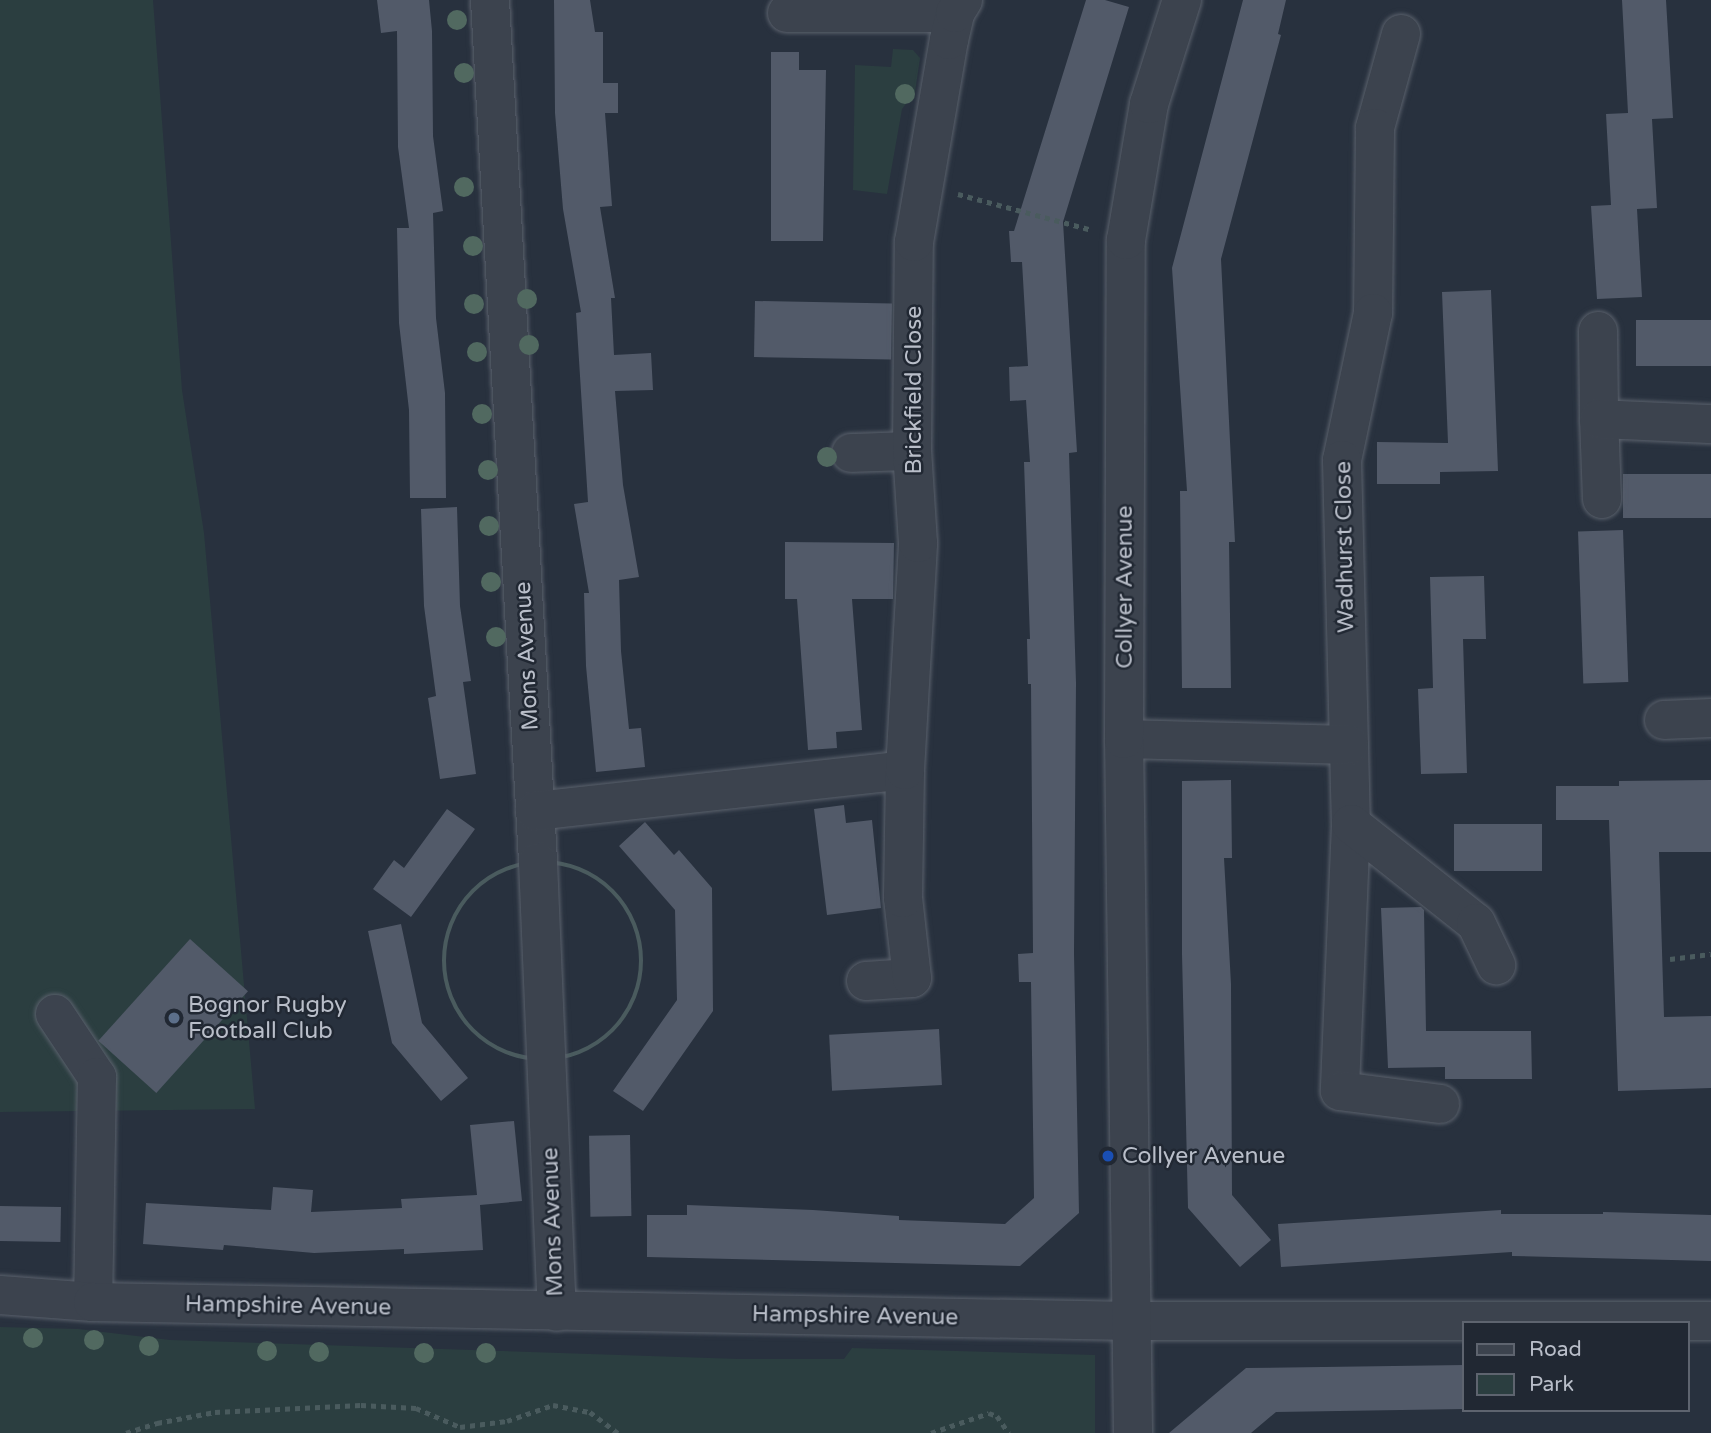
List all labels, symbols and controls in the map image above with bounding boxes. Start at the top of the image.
street label: Brickfield Close [900,306,928,474]
street label: Wadhurst Close [1330,461,1360,633]
street label: Collyer Avenue [1111,505,1139,669]
street label: Mons Avenue [509,581,545,731]
place label: Bognor Rugby Football Club [188,991,347,1045]
marker: Bognor Rugby Football Club [166,1010,182,1026]
place label: Collyer Avenue [1122,1142,1285,1170]
street label: Mons Avenue [537,1147,569,1297]
marker: Collyer Avenue [1100,1148,1116,1164]
street label: Hampshire Avenue [185,1290,391,1322]
street label: Hampshire Avenue [752,1300,958,1332]
legend [1462,1321,1690,1412]
text: Road [1529,1337,1582,1362]
text: Park [1529,1372,1574,1397]

